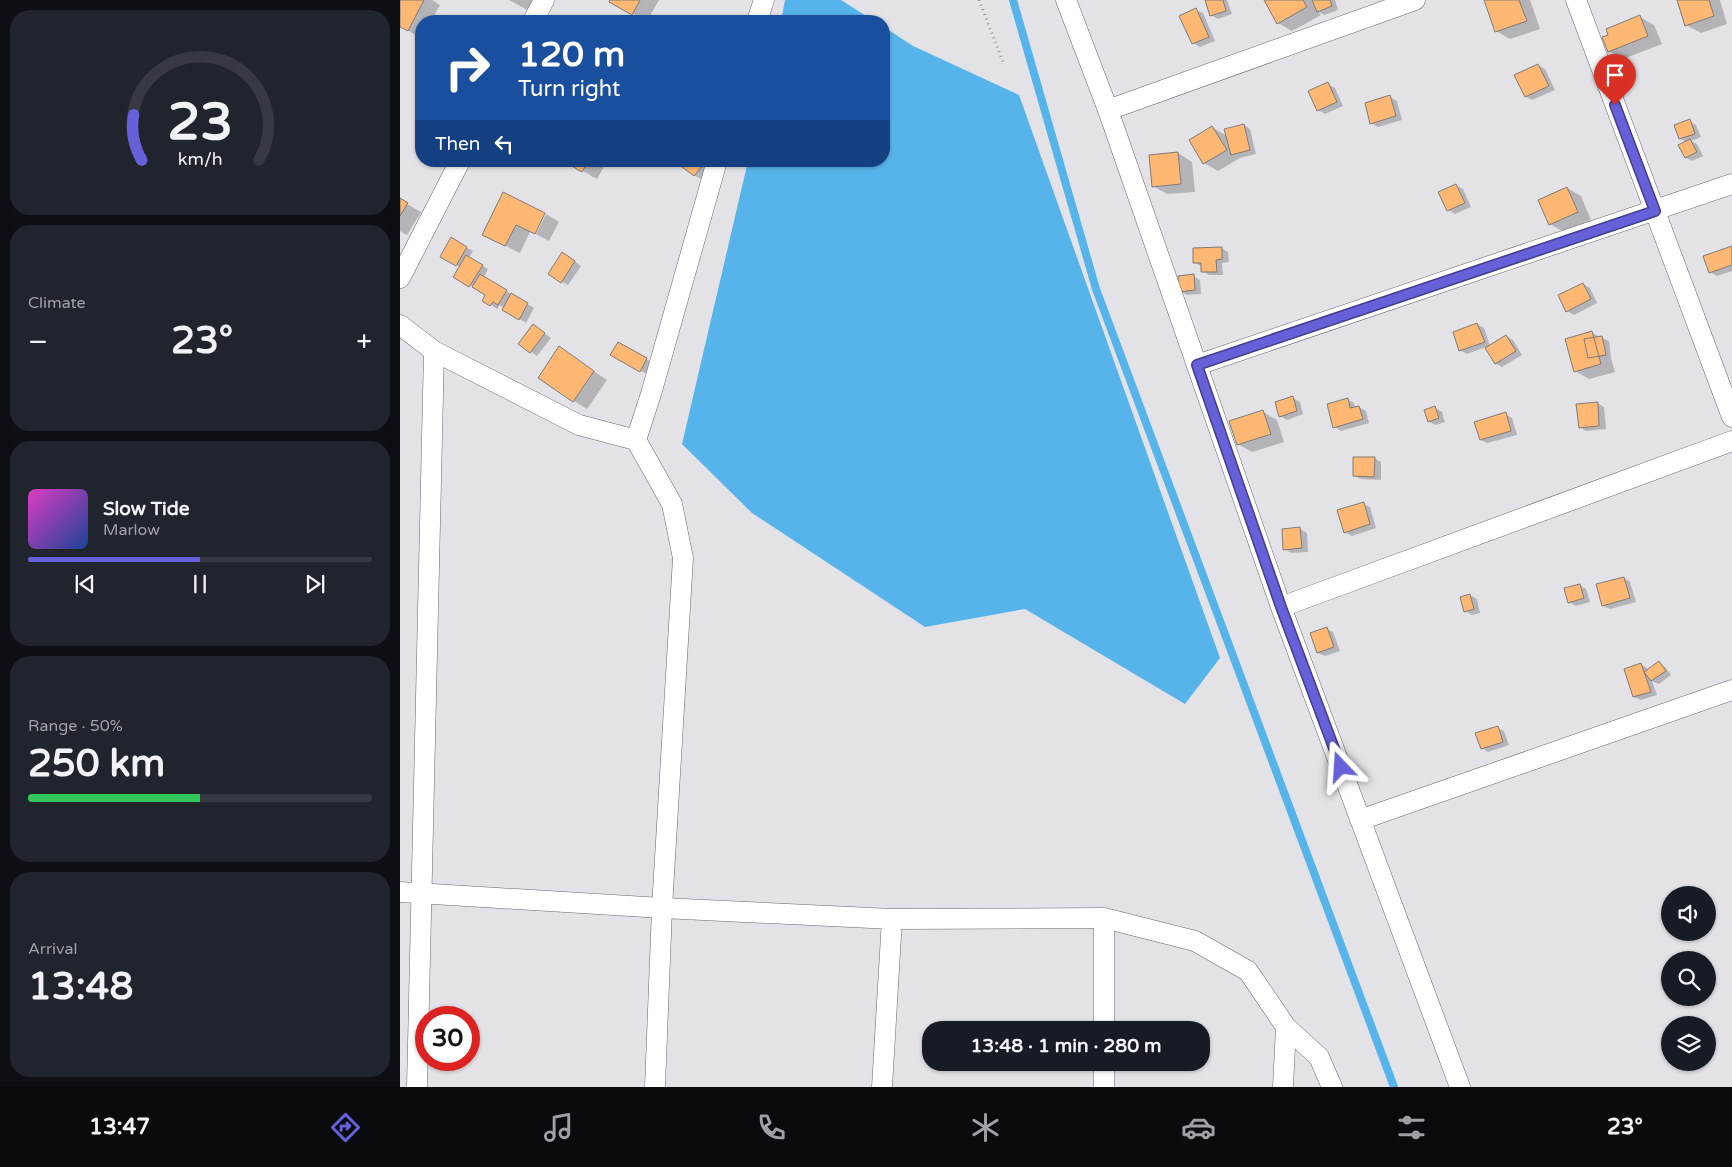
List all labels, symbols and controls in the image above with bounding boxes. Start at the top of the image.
text: 120 m [518,34,625,76]
icon: right [435,35,500,100]
pin [1594,54,1636,105]
icon: arrive [1601,61,1629,89]
text: Turn right [518,76,620,102]
text: 23 [167,91,233,154]
icon: left [490,130,518,158]
text: Then [435,133,480,155]
text: km/h [178,149,222,170]
text: Climate [28,293,86,313]
text: 23° [171,318,233,364]
text: − [28,325,48,359]
text: + [356,325,372,359]
text: Slow Tide [103,498,190,520]
text: Marlow [103,520,160,540]
icon: previous [71,570,99,598]
icon: pause [186,570,214,598]
icon: next [301,570,329,598]
text: Range · 50% [28,716,123,736]
position arrow [1314,740,1366,792]
text: 250 km [28,741,165,787]
map controls [1661,886,1716,1071]
button: sound [1661,886,1716,941]
text: Arrival [28,939,77,959]
button: search [1661,951,1716,1006]
text: 13:48 [28,964,133,1010]
speed limit sign: 30 [415,1006,480,1071]
button: layers [1661,1016,1716,1071]
text: 13:48 · 1 min · 280 m [970,1035,1162,1057]
icon: directions [328,1110,363,1145]
icon: music [541,1110,576,1145]
icon: phone [754,1110,789,1145]
icon: climate [968,1110,1003,1145]
icon: car [1181,1110,1216,1145]
icon: filters [1394,1110,1429,1145]
text: 13:47 [89,1114,150,1140]
text: 23° [1607,1114,1643,1140]

